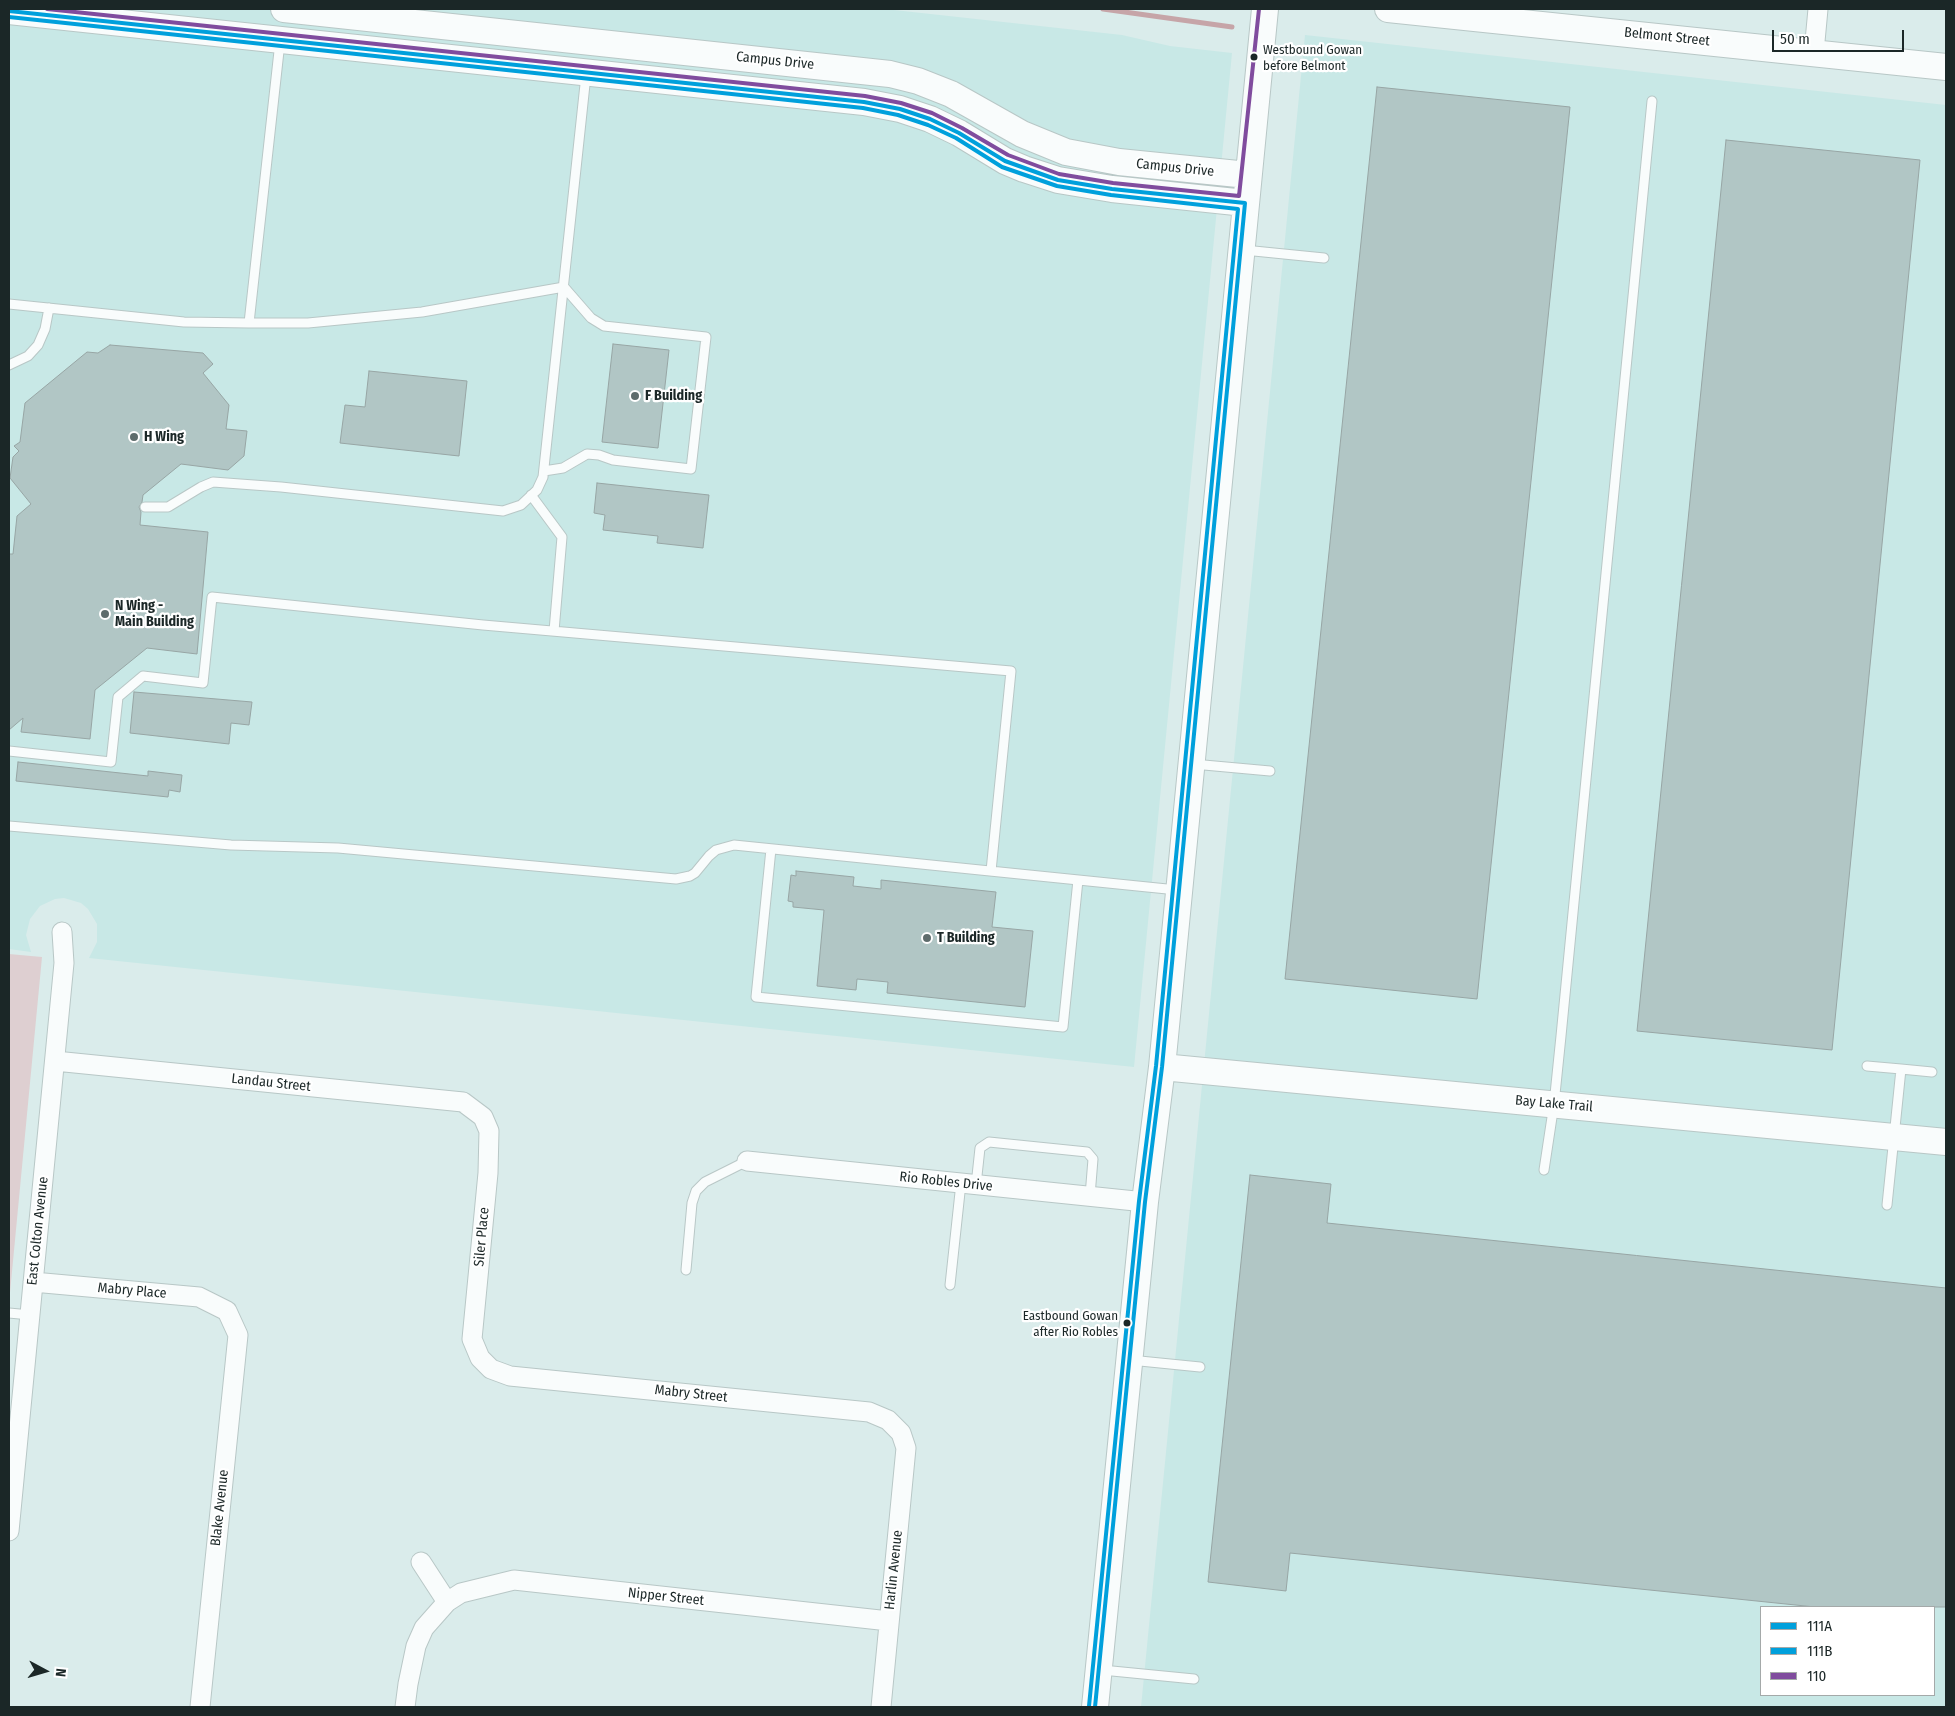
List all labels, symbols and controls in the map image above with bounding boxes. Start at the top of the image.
scale bar [1775,20,1908,52]
street label: Belmont Street [1623,24,1711,50]
text: 50 m [1780,30,1810,48]
place label: Westbound Gowan before Belmont [1263,42,1362,73]
street label: Campus Drive [735,49,815,73]
marker: Westbound Gowan before Belmont [1249,52,1259,62]
street label: Campus Drive [1135,156,1215,180]
place label: F Building [645,388,702,404]
marker: F Building [629,390,641,402]
place label: H Wing [144,429,184,445]
marker: H Wing [128,431,140,443]
place label: N Wing - Main Building [115,598,194,630]
marker: N Wing - Main Building [99,608,111,620]
place label: T Building [937,930,995,946]
marker: T Building [921,932,933,944]
street label: Landau Street [230,1070,312,1096]
street label: Bay Lake Trail [1514,1092,1594,1116]
street label: Rio Robles Drive [899,1169,993,1195]
street label: East Colton Avenue [24,1176,52,1286]
street label: Siler Place [471,1207,493,1267]
street label: Mabry Place [97,1280,167,1302]
place label: Eastbound Gowan after Rio Robles [1023,1308,1118,1339]
marker: Eastbound Gowan after Rio Robles [1122,1318,1132,1328]
street label: Mabry Street [654,1382,728,1406]
street label: Blake Avenue [208,1469,232,1547]
street label: Harlin Avenue [881,1529,907,1611]
street label: Nipper Street [627,1585,705,1609]
legend [1760,1606,1935,1696]
text: 111A [1807,1617,1832,1635]
text: 111B [1807,1642,1832,1660]
north arrow [20,1646,70,1696]
text: 110 [1807,1667,1826,1685]
text: N [52,1668,69,1678]

